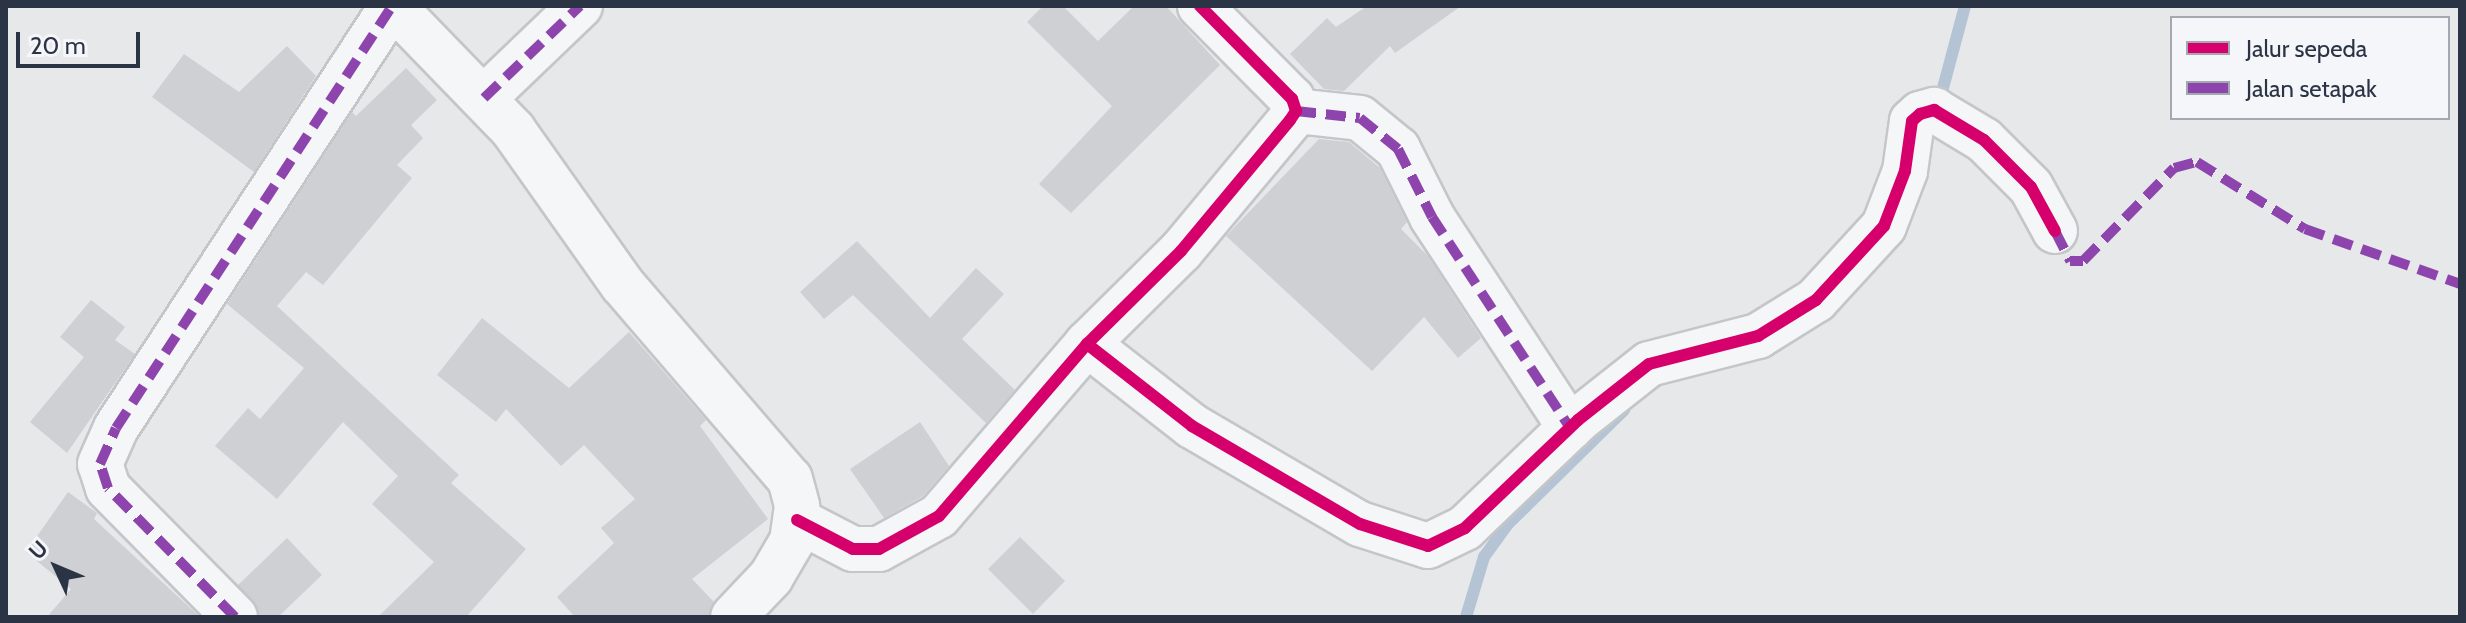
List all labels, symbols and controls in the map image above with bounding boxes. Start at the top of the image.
scale bar [20,16,144,66]
legend [2170,16,2450,120]
text: 20 m [30,31,86,60]
text: Jalur sepeda [2246,34,2367,63]
text: Jalan setapak [2246,74,2377,103]
north arrow [16,527,96,607]
text: U [23,535,54,565]

